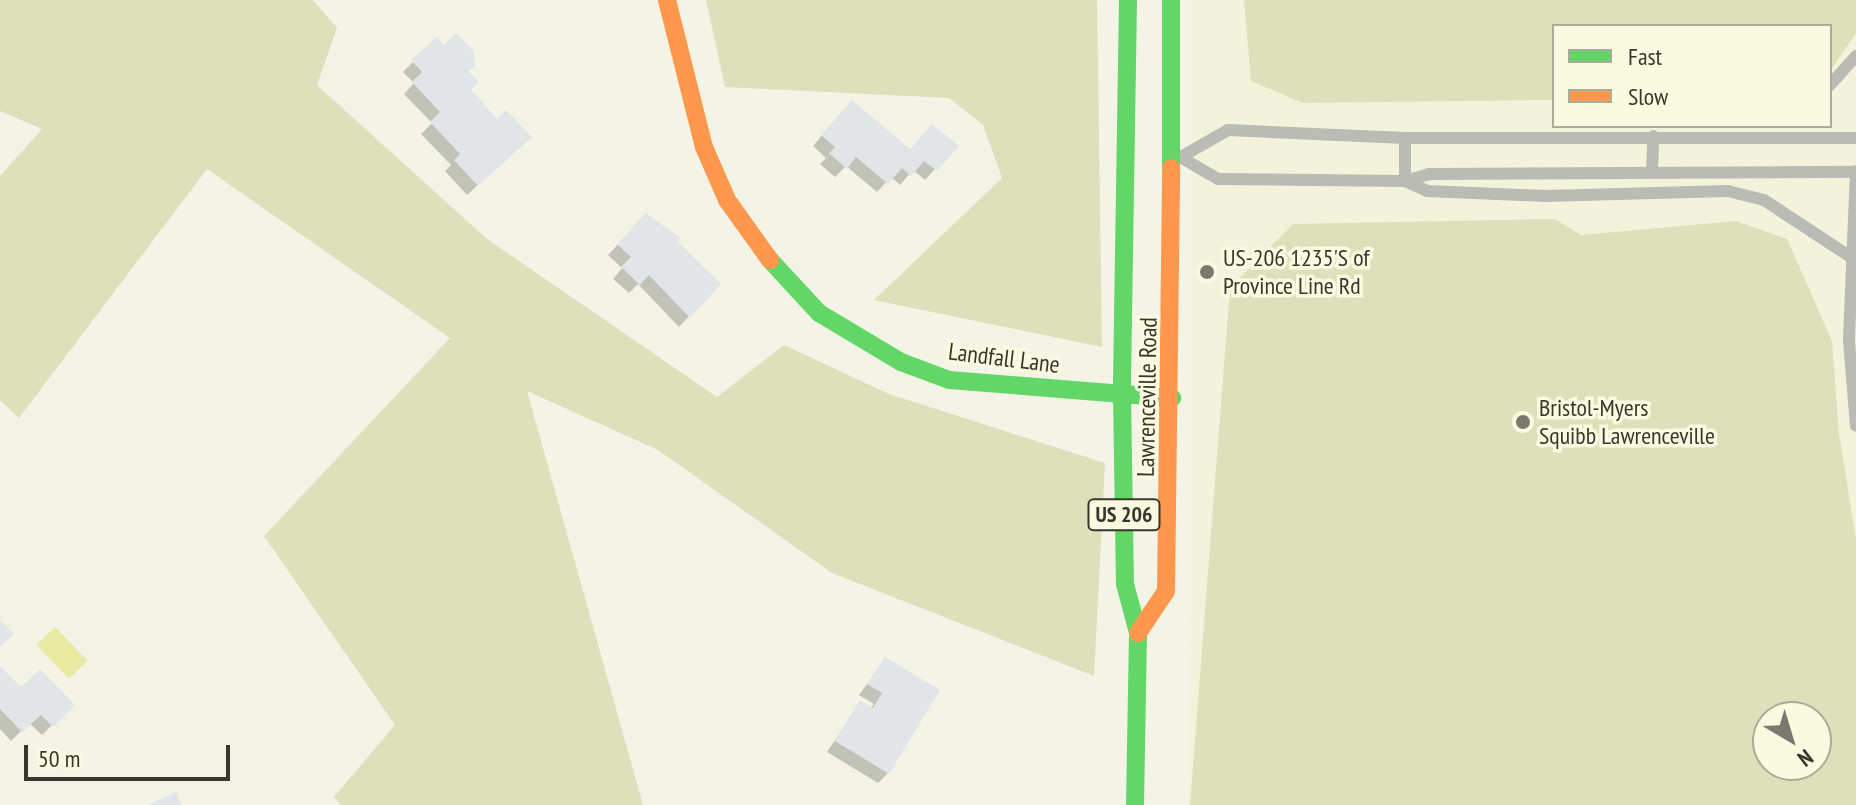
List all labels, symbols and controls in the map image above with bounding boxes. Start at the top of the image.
legend [1552,24,1832,128]
text: Fast [1628,41,1662,72]
text: Slow [1628,81,1668,112]
place label: US-206 1235'S of Province Line Rd [1223,244,1369,300]
marker: US-206 1235'S of Province Line Rd [1198,263,1216,281]
street label: Lawrenceville Road [1131,317,1163,477]
street label: Landfall Lane [947,337,1061,379]
place label: Bristol-Myers Squibb Lawrenceville [1539,394,1715,450]
marker: Bristol-Myers Squibb Lawrenceville [1514,413,1532,431]
road number: US 206 [1086,497,1162,533]
north arrow [1752,701,1832,781]
scale bar [28,729,234,779]
text: 50 m [38,743,80,774]
text: N [1792,744,1819,773]

